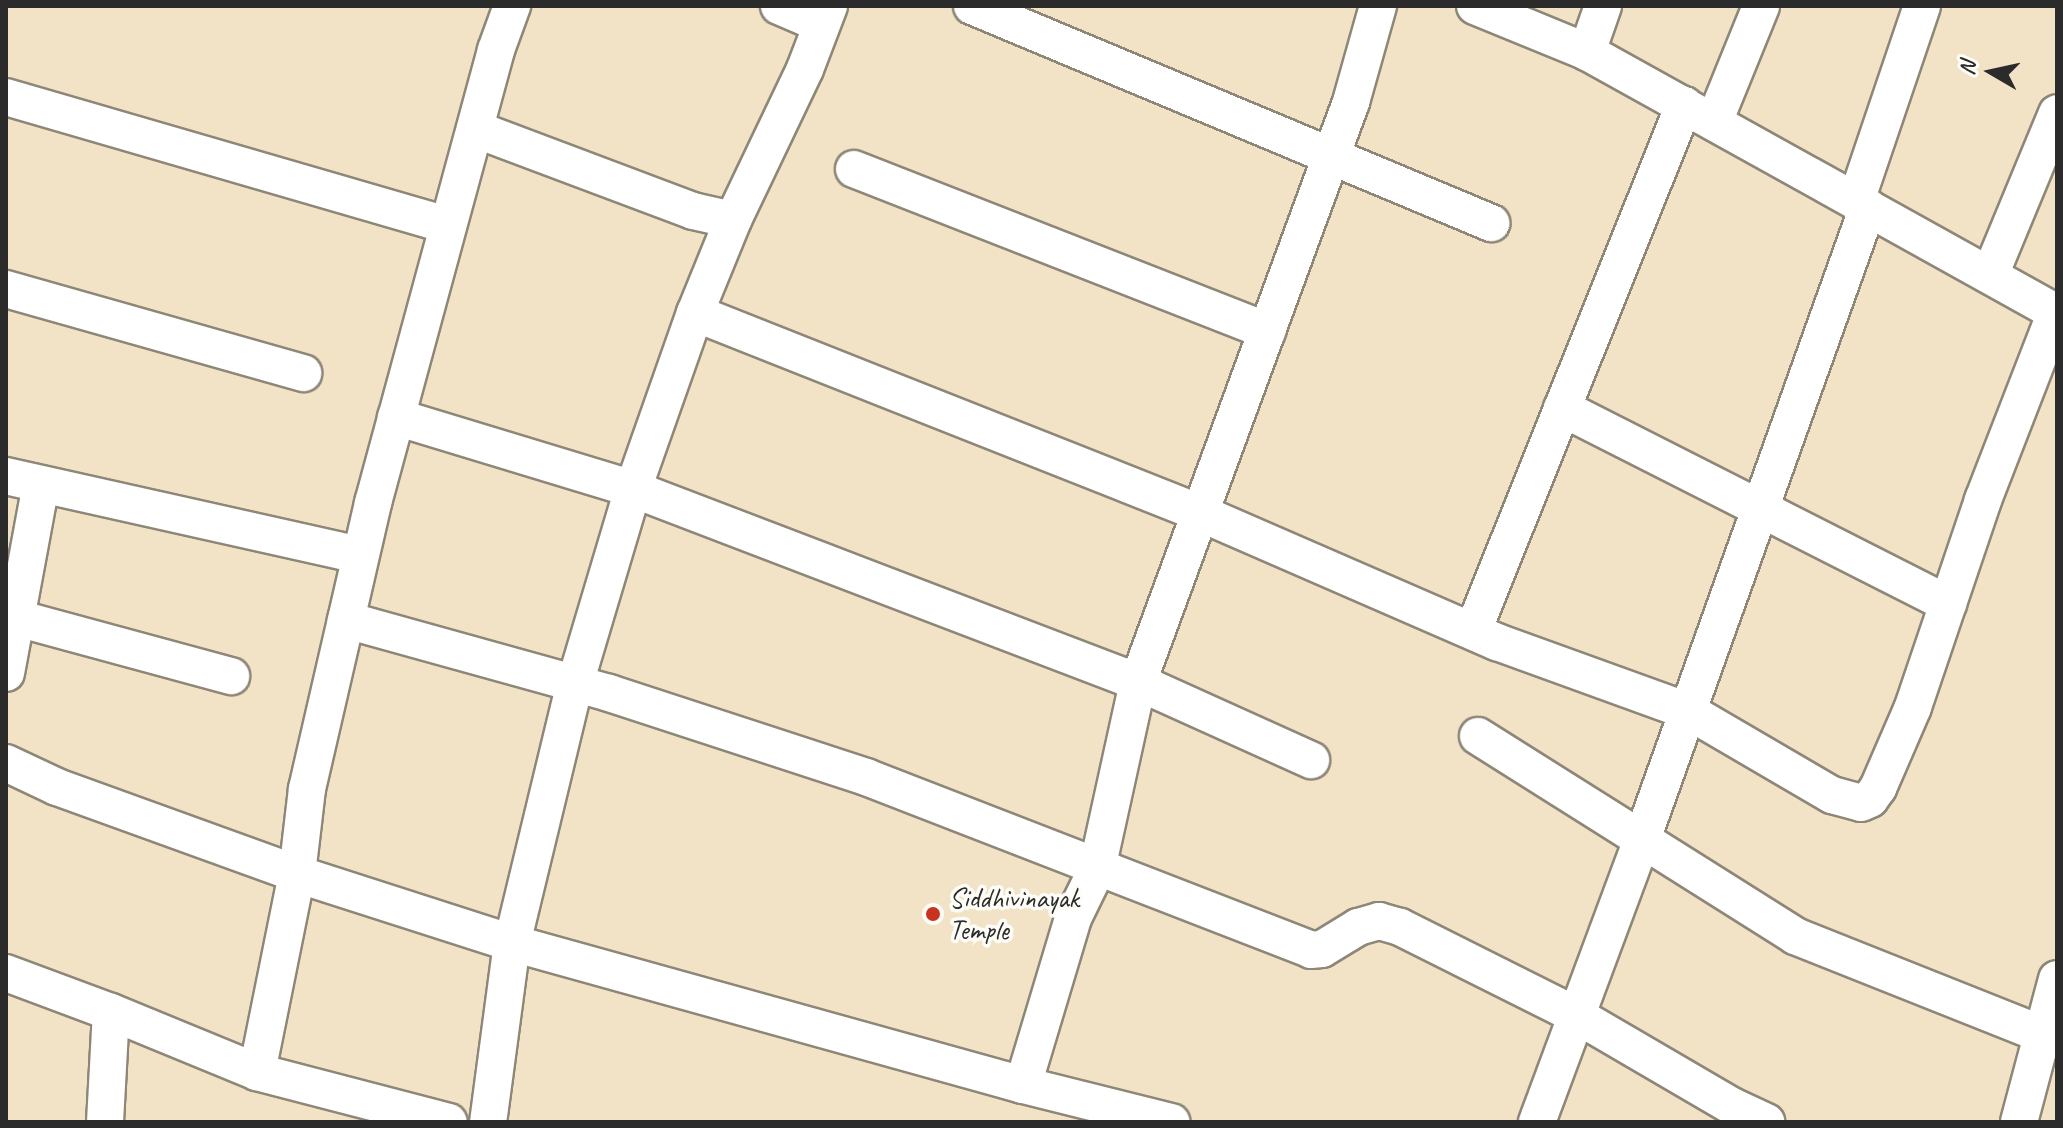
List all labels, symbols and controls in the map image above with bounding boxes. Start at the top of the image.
north arrow [1951,32,2031,112]
text: N [1952,59,1982,77]
place label: Siddhivinayak Temple [949,881,1079,947]
marker: Siddhivinayak Temple [924,905,942,923]

